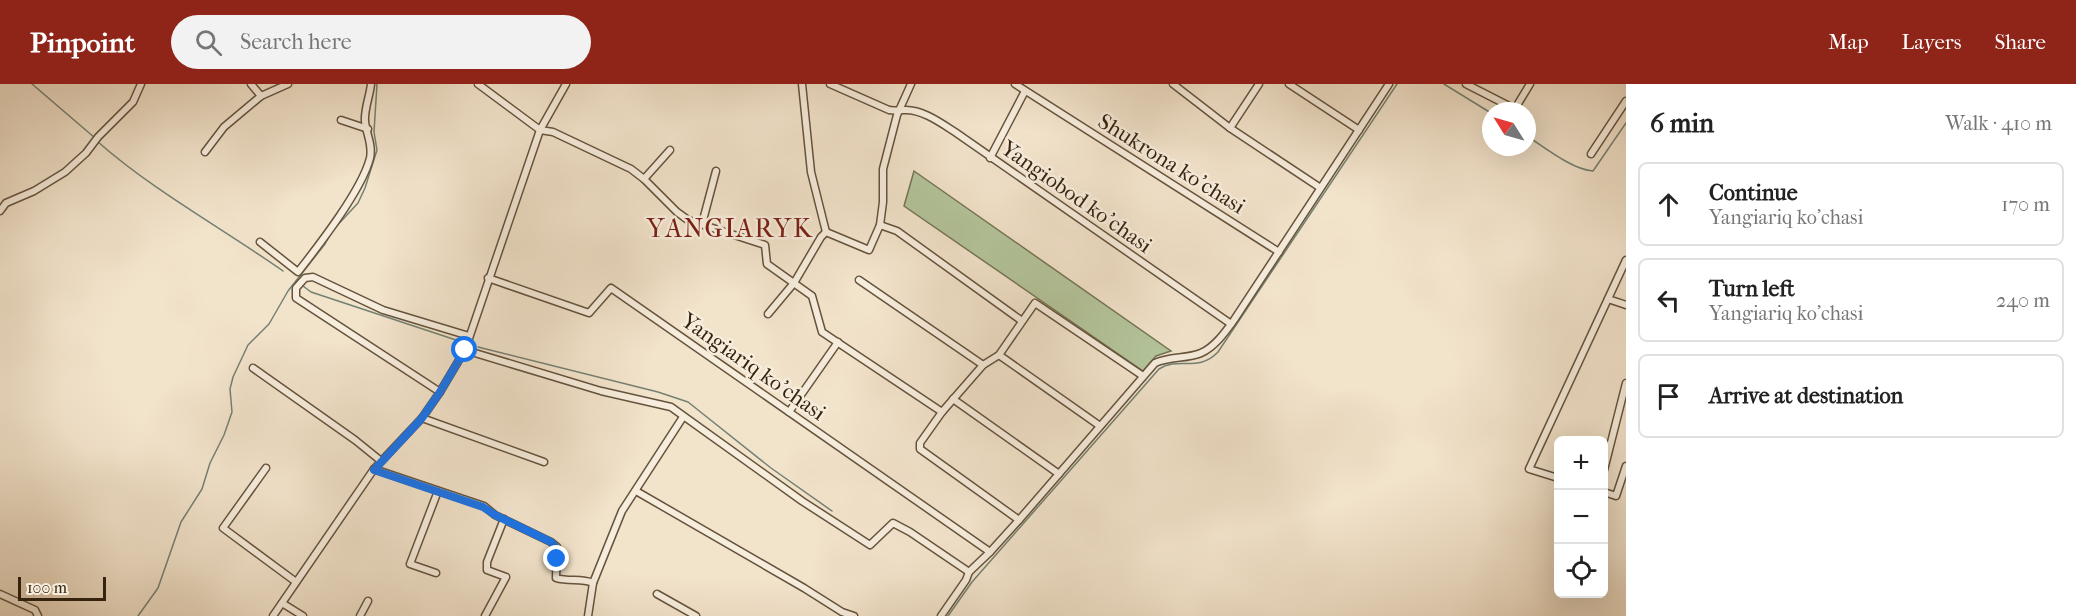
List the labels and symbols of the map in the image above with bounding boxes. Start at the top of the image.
north arrow [1482,102,1536,156]
street label: Shukrona ko'chasi [1093,108,1250,220]
street label: Yangiobod ko'chasi [995,134,1157,259]
district label: YANGIARYK [646,213,813,244]
street label: Yangiariq ko'chasi [676,307,831,426]
route start [451,336,477,362]
route end [543,545,569,571]
scale bar [18,574,106,602]

